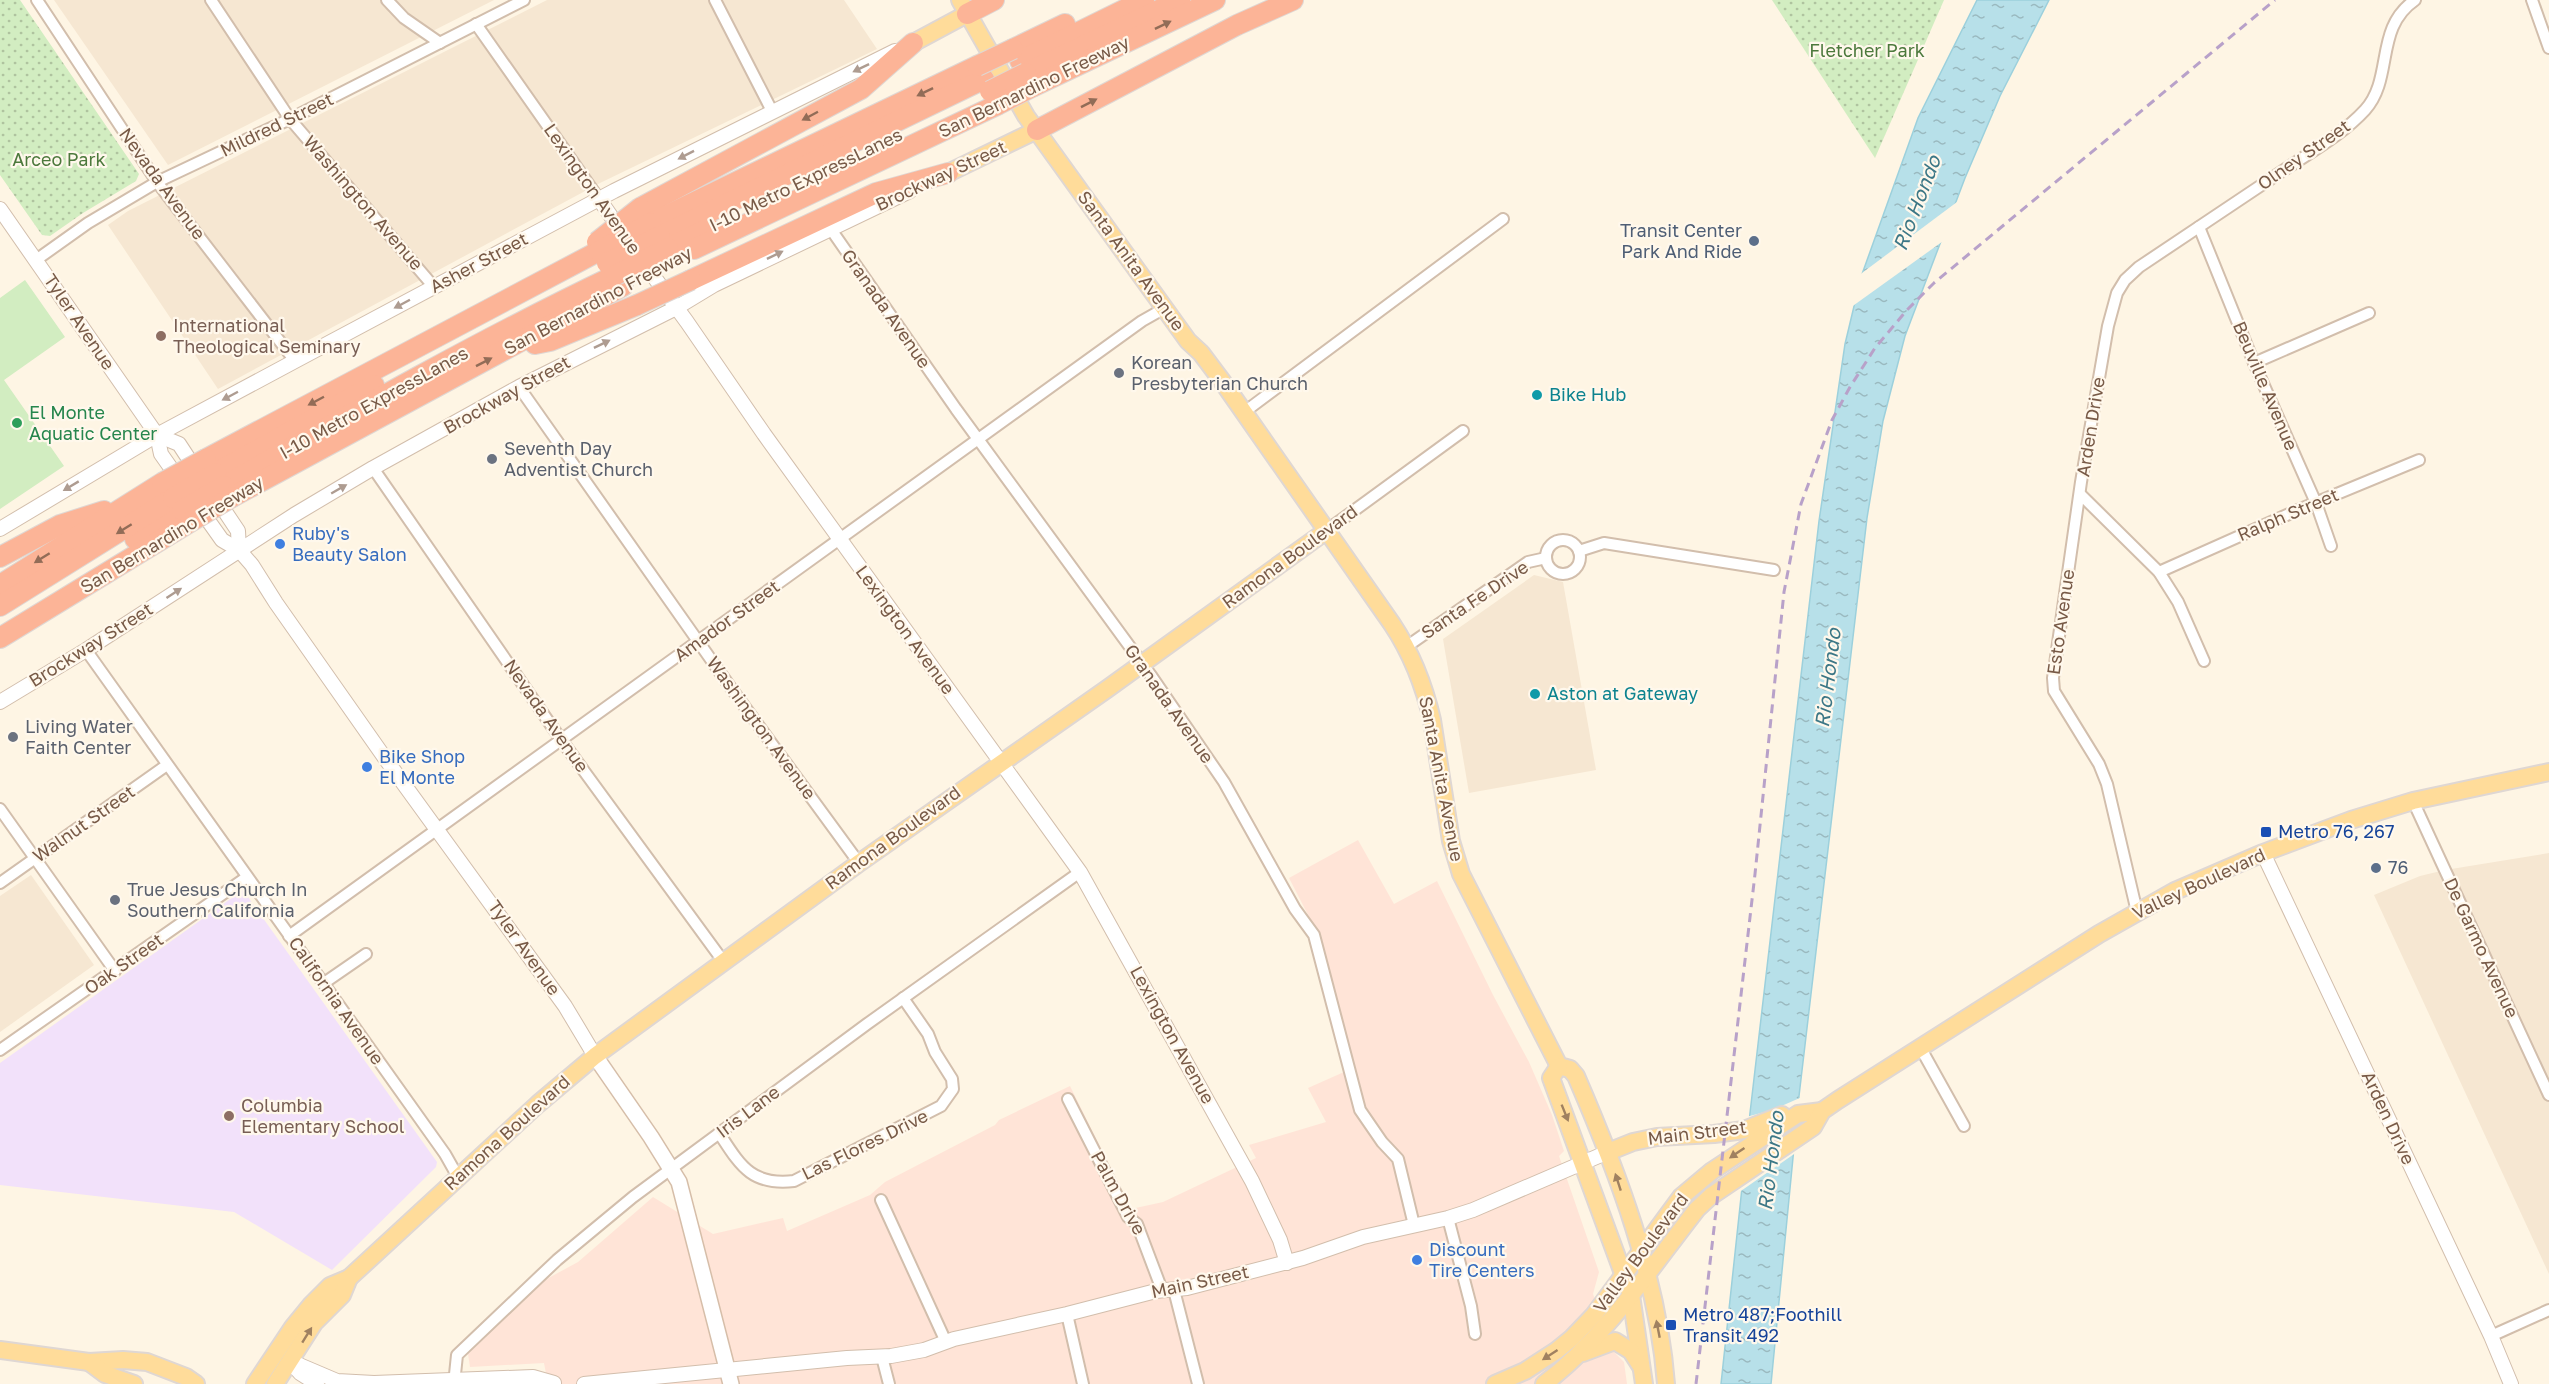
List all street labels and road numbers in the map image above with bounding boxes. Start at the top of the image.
street label: San Bernardino Freeway [935,30,1133,142]
street label: Mildred Street [216,87,337,161]
street label: Olney Street [2253,114,2354,194]
street label: Lexington Avenue [540,119,646,258]
street label: Nevada Avenue [115,123,211,244]
street label: I-10 Metro ExpressLanes [705,123,906,235]
street label: Washington Avenue [299,130,428,274]
street label: Brockway Street [872,135,1009,215]
street label: Santa Anita Avenue [1074,186,1190,335]
street label: Asher Street [426,227,531,297]
street label: San Bernardino Freeway [500,241,695,359]
street label: Granada Avenue [838,245,936,372]
street label: Tyler Avenue [40,269,120,374]
street label: Beuville Avenue [2229,318,2303,453]
street label: I-10 Metro ExpressLanes [275,341,472,463]
street label: Brockway Street [439,350,574,438]
street label: Arden Drive [2071,375,2109,478]
street label: San Bernardino Freeway [76,471,267,598]
street label: Ralph Street [2234,483,2342,545]
street label: Ramona Boulevard [1218,500,1361,613]
street label: Santa Fe Drive [1417,555,1532,643]
street label: Lexington Avenue [852,561,960,698]
street label: Esto Avenue [2042,568,2078,676]
street label: Amador Street [669,575,783,666]
street label: Brockway Street [25,597,156,691]
street label: Granada Avenue [1121,640,1219,767]
street label: Washington Avenue [703,652,821,803]
street label: Nevada Avenue [500,655,594,776]
street label: Santa Anita Avenue [1415,694,1469,863]
street label: Walnut Street [28,780,139,866]
street label: Ramona Boulevard [821,781,964,894]
street label: Valley Boulevard [2129,843,2269,924]
street label: De Garmo Avenue [2440,874,2524,1021]
street label: Tyler Avenue [484,896,566,999]
street label: Oak Street [80,928,167,998]
street label: California Avenue [284,932,389,1069]
street label: Lexington Avenue [1126,962,1220,1107]
street label: Arden Drive [2358,1067,2420,1168]
street label: Ramona Boulevard [439,1070,574,1195]
street label: Iris Lane [711,1080,783,1142]
street label: Las Flores Drive [798,1104,931,1184]
street label: Main Street [1646,1115,1748,1149]
street label: Palm Drive [1087,1147,1151,1238]
street label: Valley Boulevard [1588,1188,1692,1317]
street label: Main Street [1149,1260,1251,1302]

